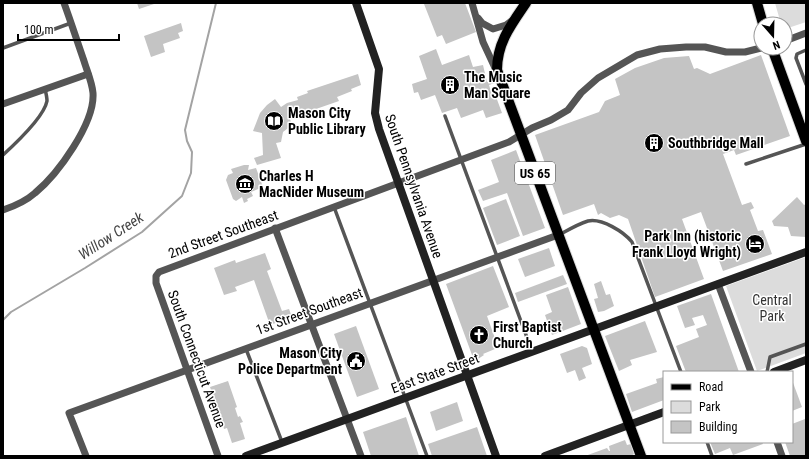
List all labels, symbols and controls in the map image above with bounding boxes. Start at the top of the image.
scale bar [18,16,119,42]
north arrow [753,16,793,56]
text: 100 m [24,23,54,37]
text: N [771,38,782,52]
place label: The Music Man Square [464,69,531,101]
building icon: The Music Man Square [439,74,461,96]
place label: Mason City Public Library [288,105,366,137]
library icon: Mason City Public Library [263,110,285,132]
street label: South Pennsylvania Avenue [382,112,446,260]
building icon: Southbridge Mall [643,132,665,154]
place label: Southbridge Mall [668,135,764,151]
road number: US 65 [515,162,555,184]
place label: Charles H MacNider Museum [259,168,364,200]
museum icon: Charles H MacNider Museum [234,173,256,195]
street label: 2nd Street Southeast [166,207,280,261]
water label: Willow Creek [75,208,147,264]
place label: Park Inn (historic Frank Lloyd Wright) [632,228,742,261]
hotel icon: Park Inn (historic Frank Lloyd Wright) [744,233,766,255]
street label: 1st Street Southeast [253,284,365,338]
street label: South Connecticut Avenue [165,288,229,430]
park label: Central Park [752,292,792,324]
place label: First Baptist Church [493,319,562,351]
church icon: First Baptist Church [468,324,490,346]
place label: Mason City Police Department [238,345,343,377]
public building icon: Mason City Police Department [345,350,367,372]
street label: East State Street [389,350,481,396]
legend [663,371,793,443]
text: Road [699,380,723,394]
text: Park [699,400,721,414]
text: Building [699,420,737,434]

